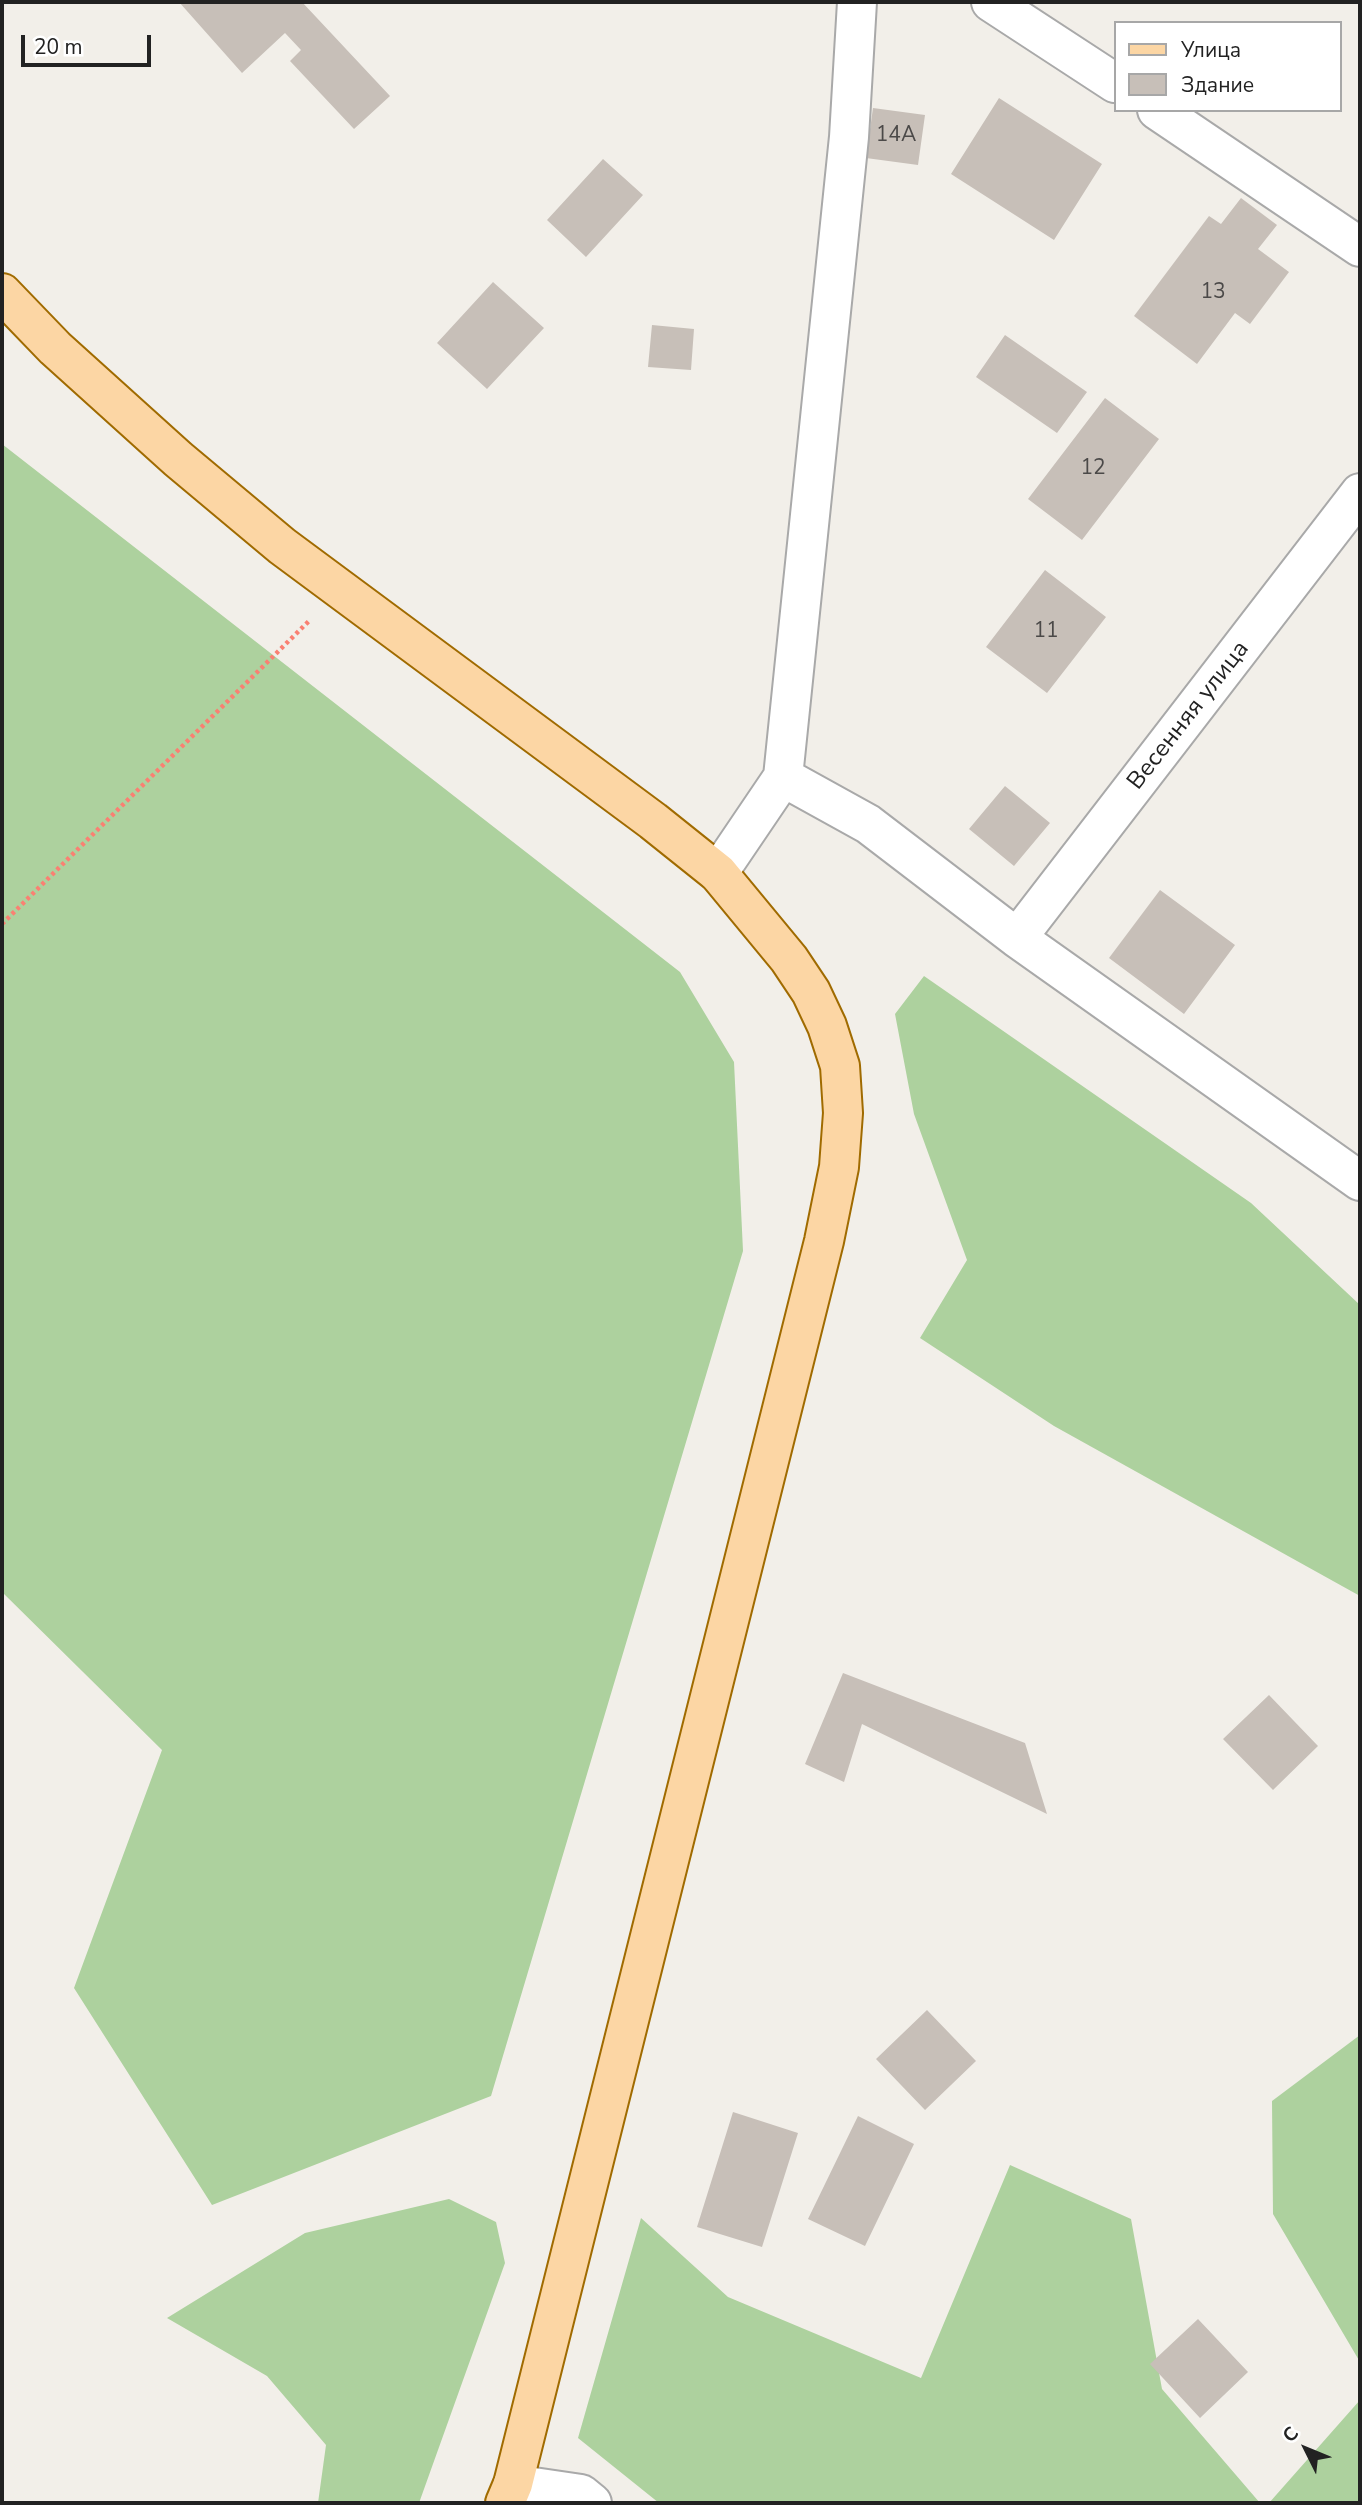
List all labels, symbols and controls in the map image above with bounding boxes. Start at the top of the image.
scale bar [24,21,154,65]
legend [1114,21,1341,112]
text: 20 m [34,33,83,61]
text: Улица [1181,36,1241,64]
text: Здание [1181,71,1254,99]
house number: 14А [876,123,916,149]
house number: 13 [1200,280,1226,306]
house number: 12 [1080,456,1106,482]
house number: 11 [1033,619,1059,645]
street label: Весенняя улица [1122,636,1256,796]
north arrow [1271,2414,1341,2484]
text: С [1277,2421,1305,2448]

